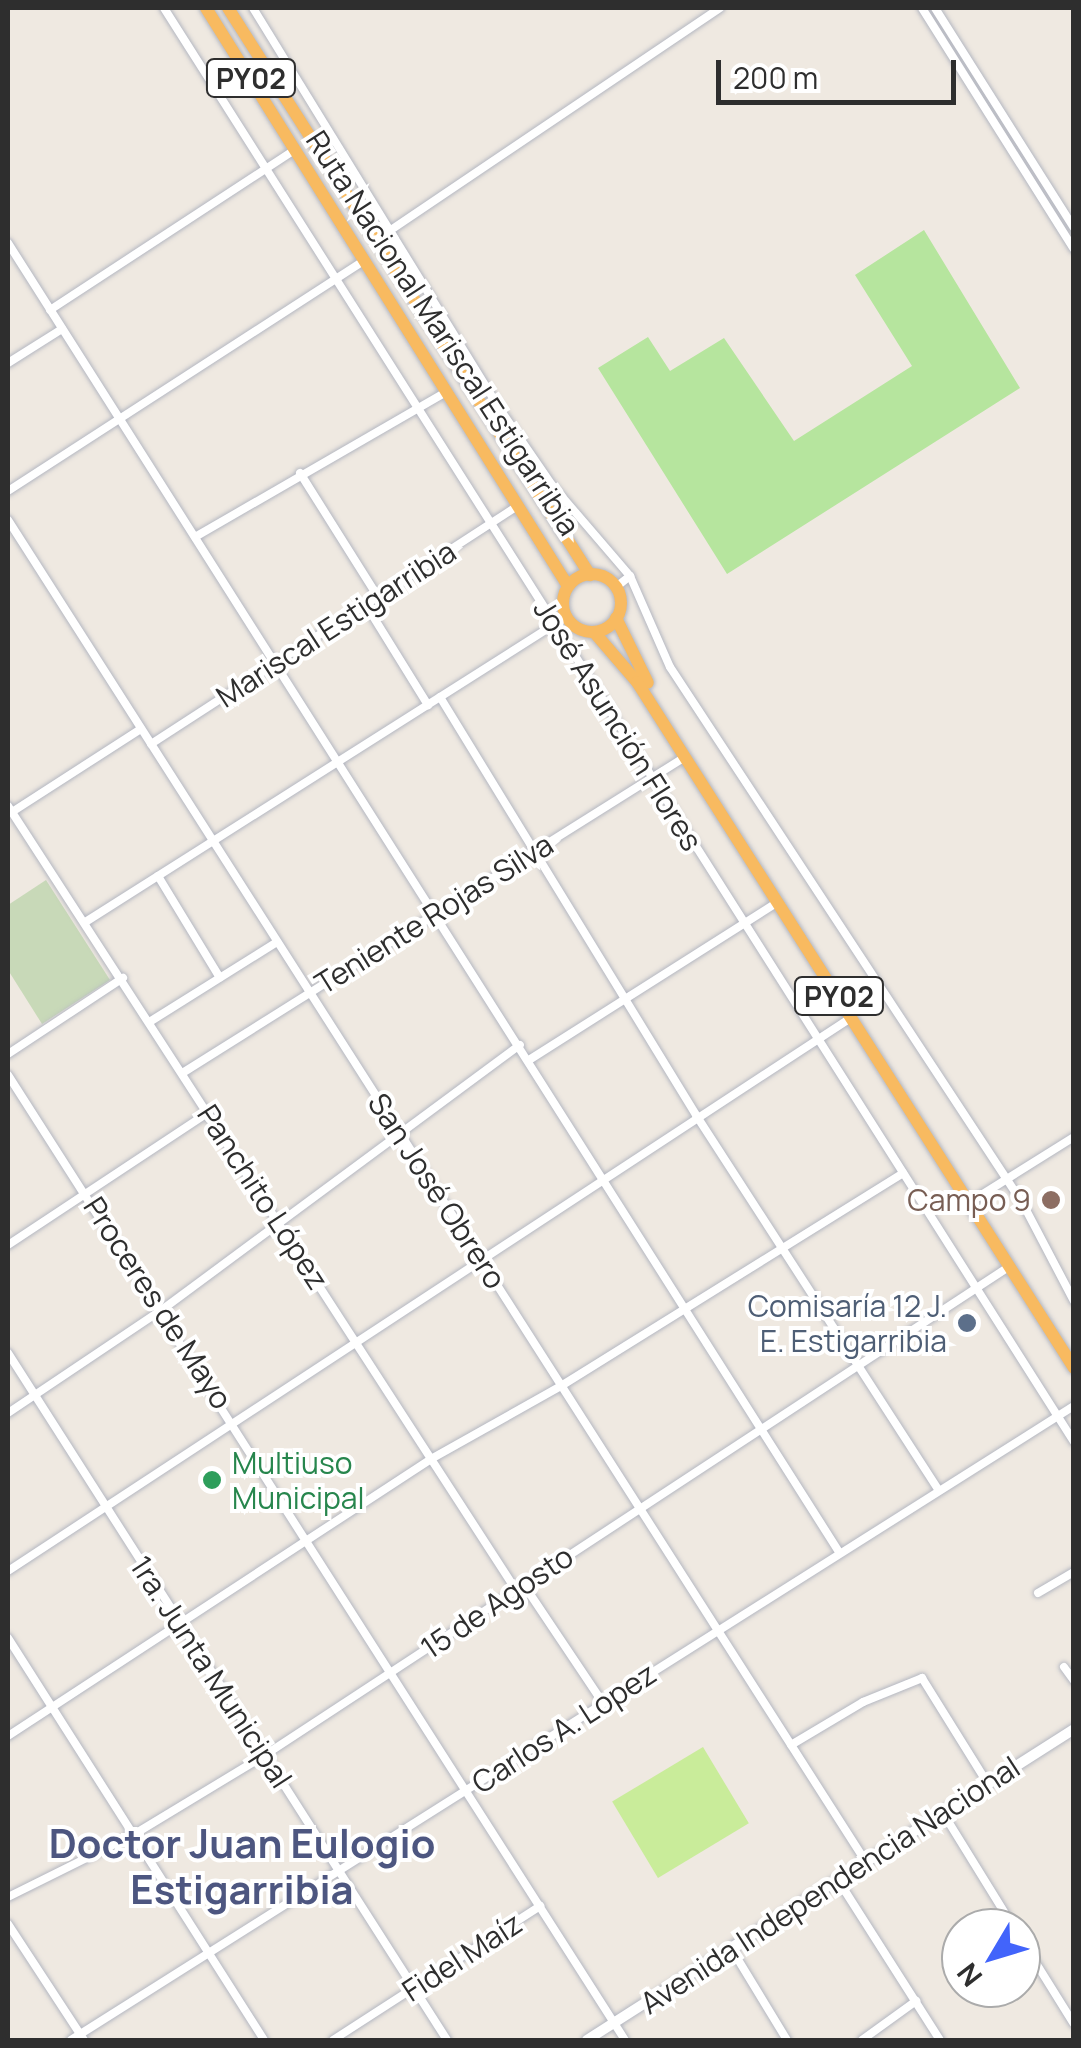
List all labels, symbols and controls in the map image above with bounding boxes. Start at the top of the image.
scale bar [721,40,961,102]
road number: PY02 [204,55,298,101]
text: 200 m [733,57,818,98]
street label: Ruta Nacional Mariscal Estigarribia [299,124,587,542]
street label: Mariscal Estigarribia [210,533,462,715]
street label: José Asunción Flores [526,593,710,857]
street label: Teniente Rojas Silva [309,826,559,1002]
road number: PY02 [792,973,886,1019]
street label: San José Obrero [360,1087,514,1295]
street label: Panchito López [190,1098,336,1296]
place label: Campo 9 [907,1182,1031,1218]
marker: Campo 9 [1040,1189,1062,1211]
street label: Proceres de Mayo [76,1190,240,1416]
place label: Comisaría 12 J. E. Estigarribia [748,1288,947,1358]
marker: Comisaría 12 J. E. Estigarribia [956,1312,978,1334]
place label: Multiuso Municipal [232,1445,364,1516]
marker: Multiuso Municipal [201,1469,223,1491]
street label: 15 de Agosto [414,1538,580,1666]
street label: 1ra. Junta Municipal [123,1549,299,1795]
street label: Carlos A. Lopez [465,1655,663,1801]
street label: Avenida Independencia Nacional [634,1749,1026,2021]
district label: Doctor Juan Eulogio Estigarribia [49,1819,435,1913]
street label: Fidel Maíz [396,1905,528,2009]
north arrow [941,1908,1041,2008]

